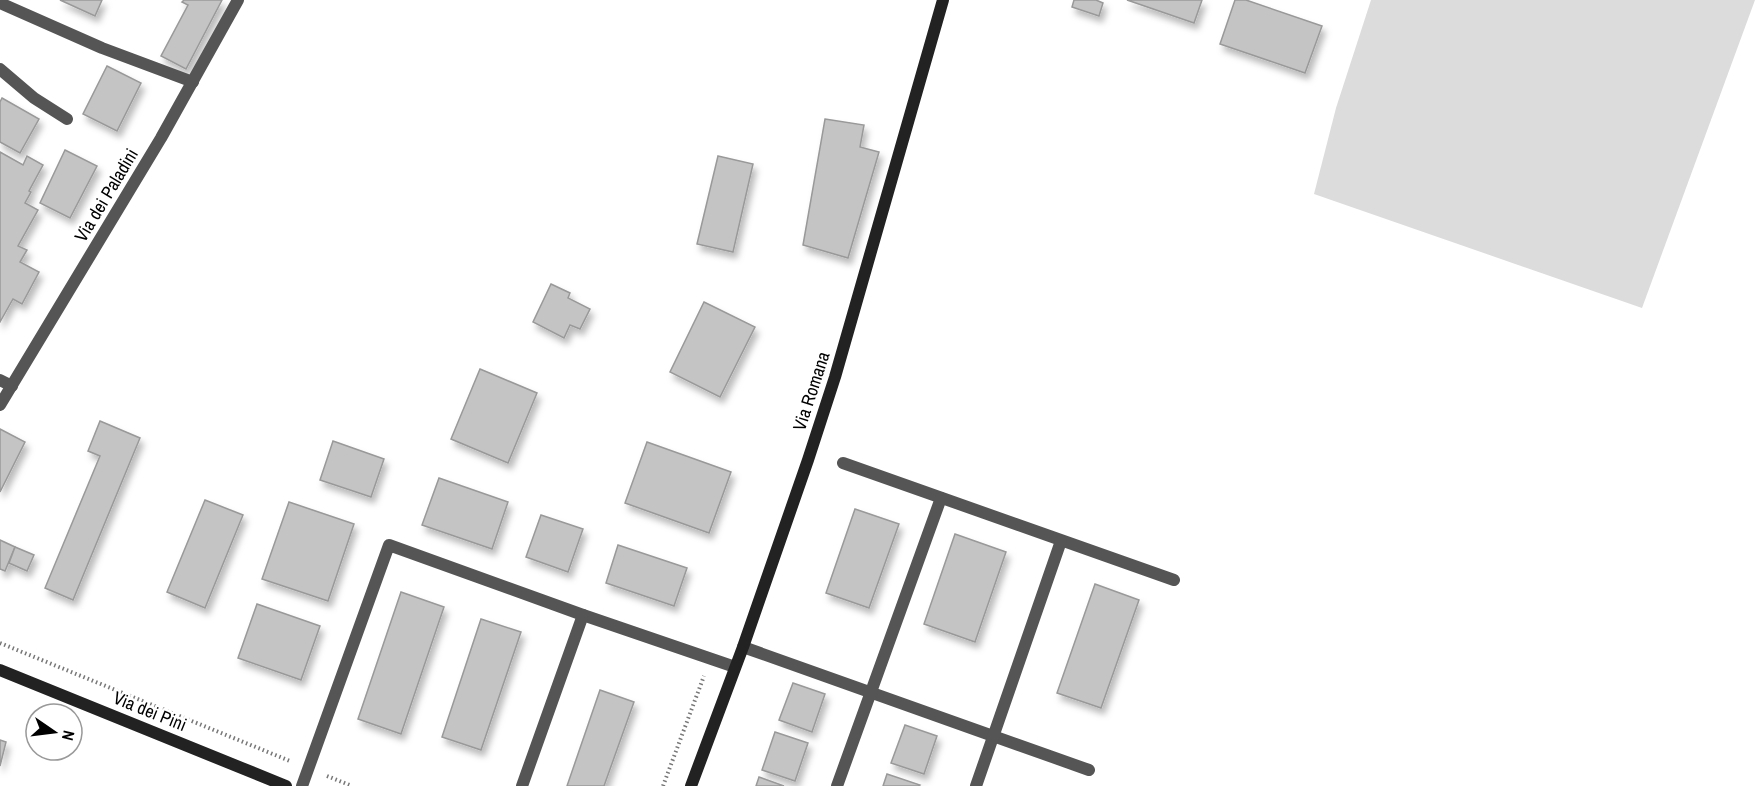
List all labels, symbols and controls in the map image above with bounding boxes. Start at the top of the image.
street label: Via dei Paladini [68,144,144,246]
street label: Via Romana [786,348,836,434]
street label: Via dei Pini [110,685,190,737]
north arrow [24,702,84,762]
text: N [57,728,80,743]

